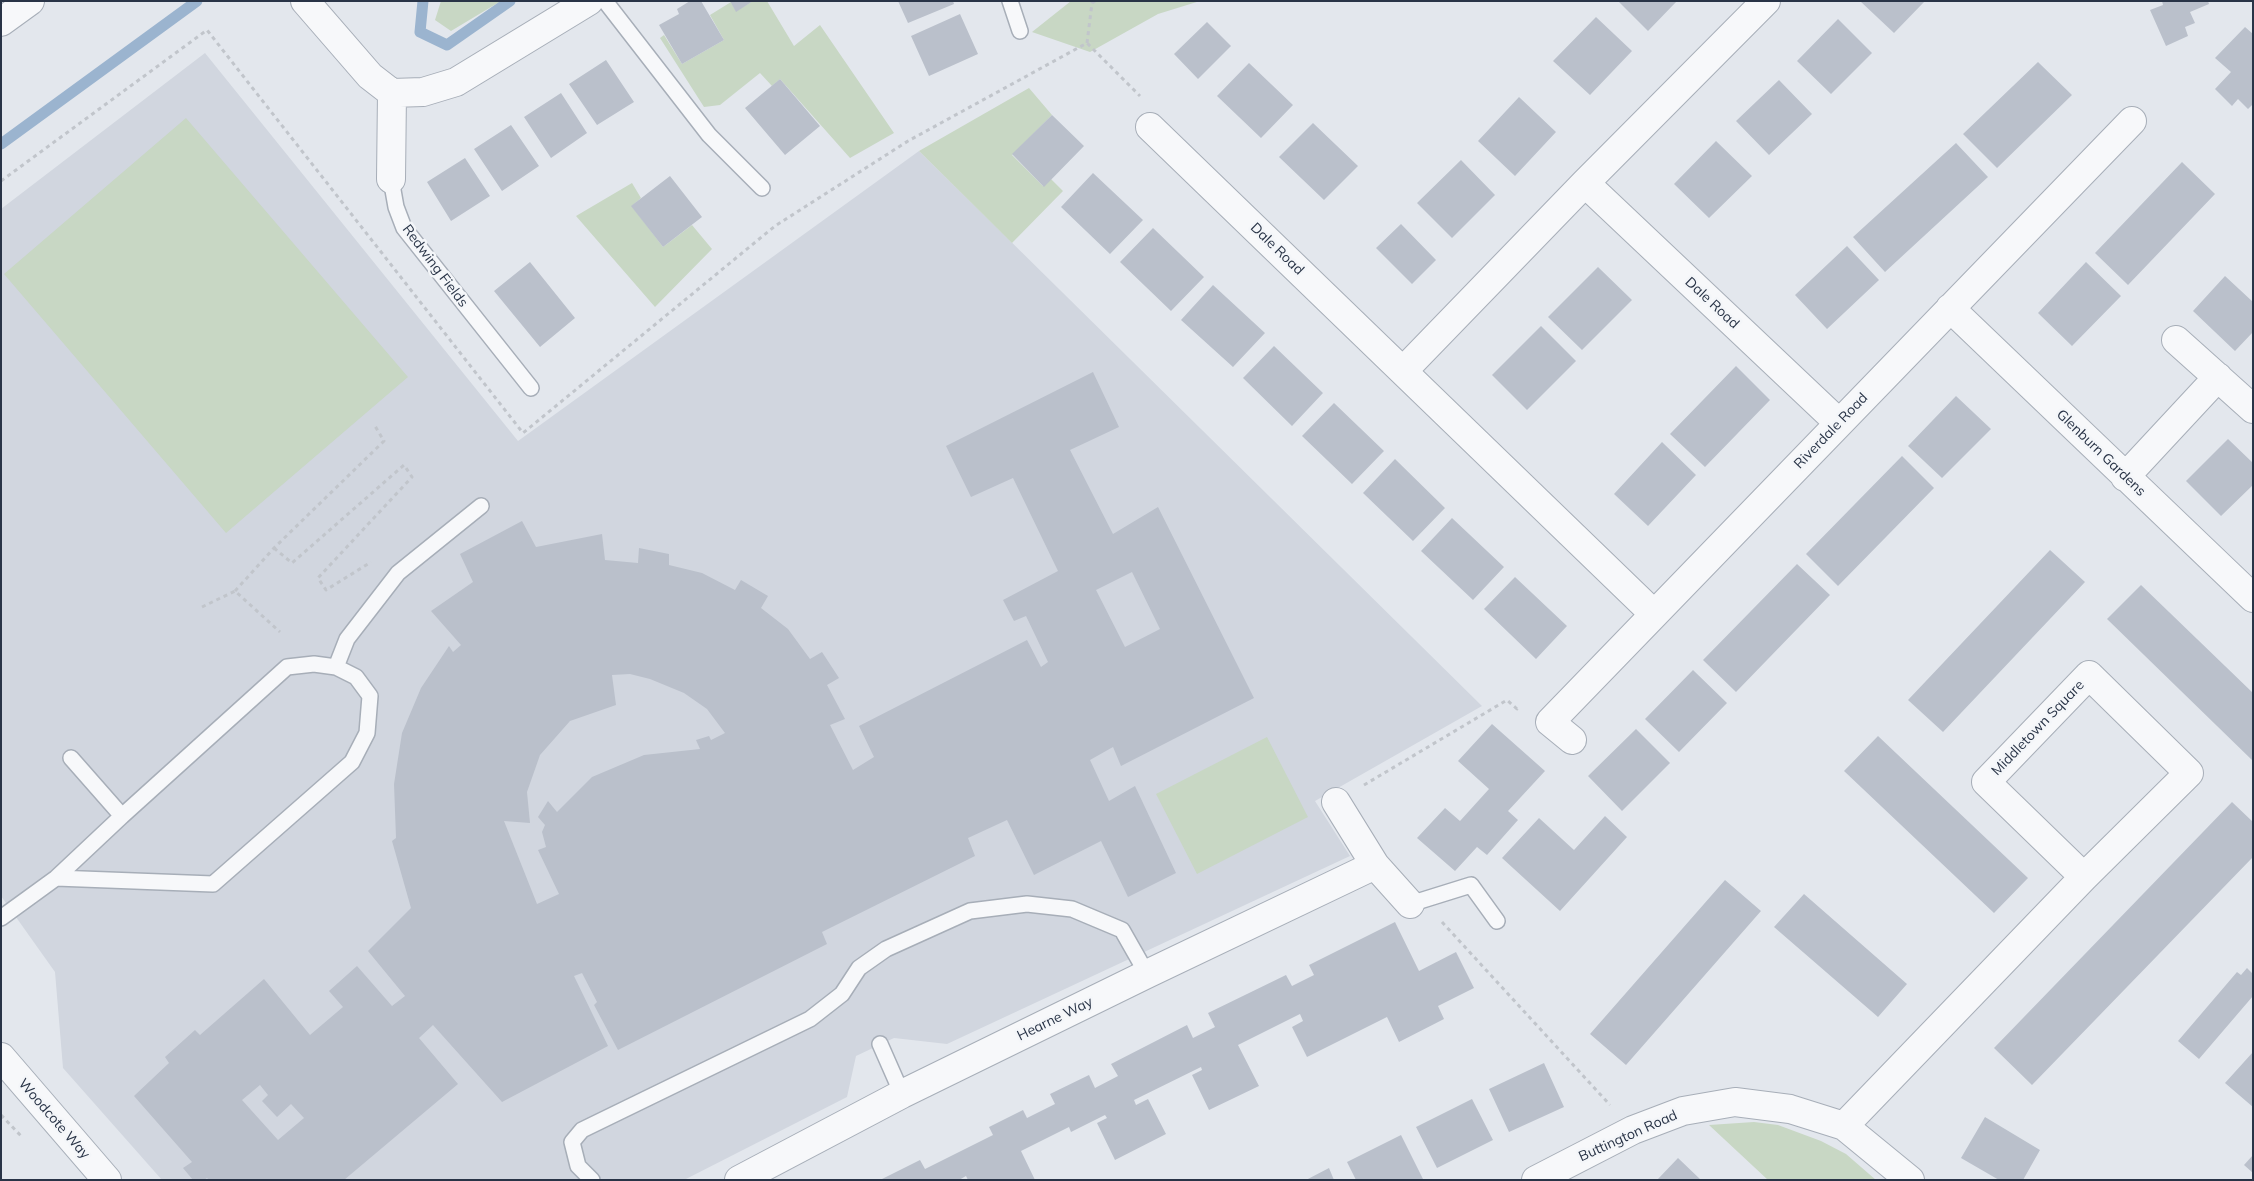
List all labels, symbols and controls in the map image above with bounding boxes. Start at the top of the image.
street label: Dale Road [1247,219,1307,279]
street label: Redwing Fields [399,221,471,311]
street label: Dale Road [1681,274,1743,332]
street label: Riverdale Road [1791,390,1871,472]
street label: Glenburn Gardens [2053,406,2149,500]
street label: Middletown Square [1988,677,2088,779]
street label: Hearne Way [1015,994,1095,1044]
street label: Woodcote Way [15,1076,93,1162]
street label: Buttington Road [1576,1107,1680,1165]

